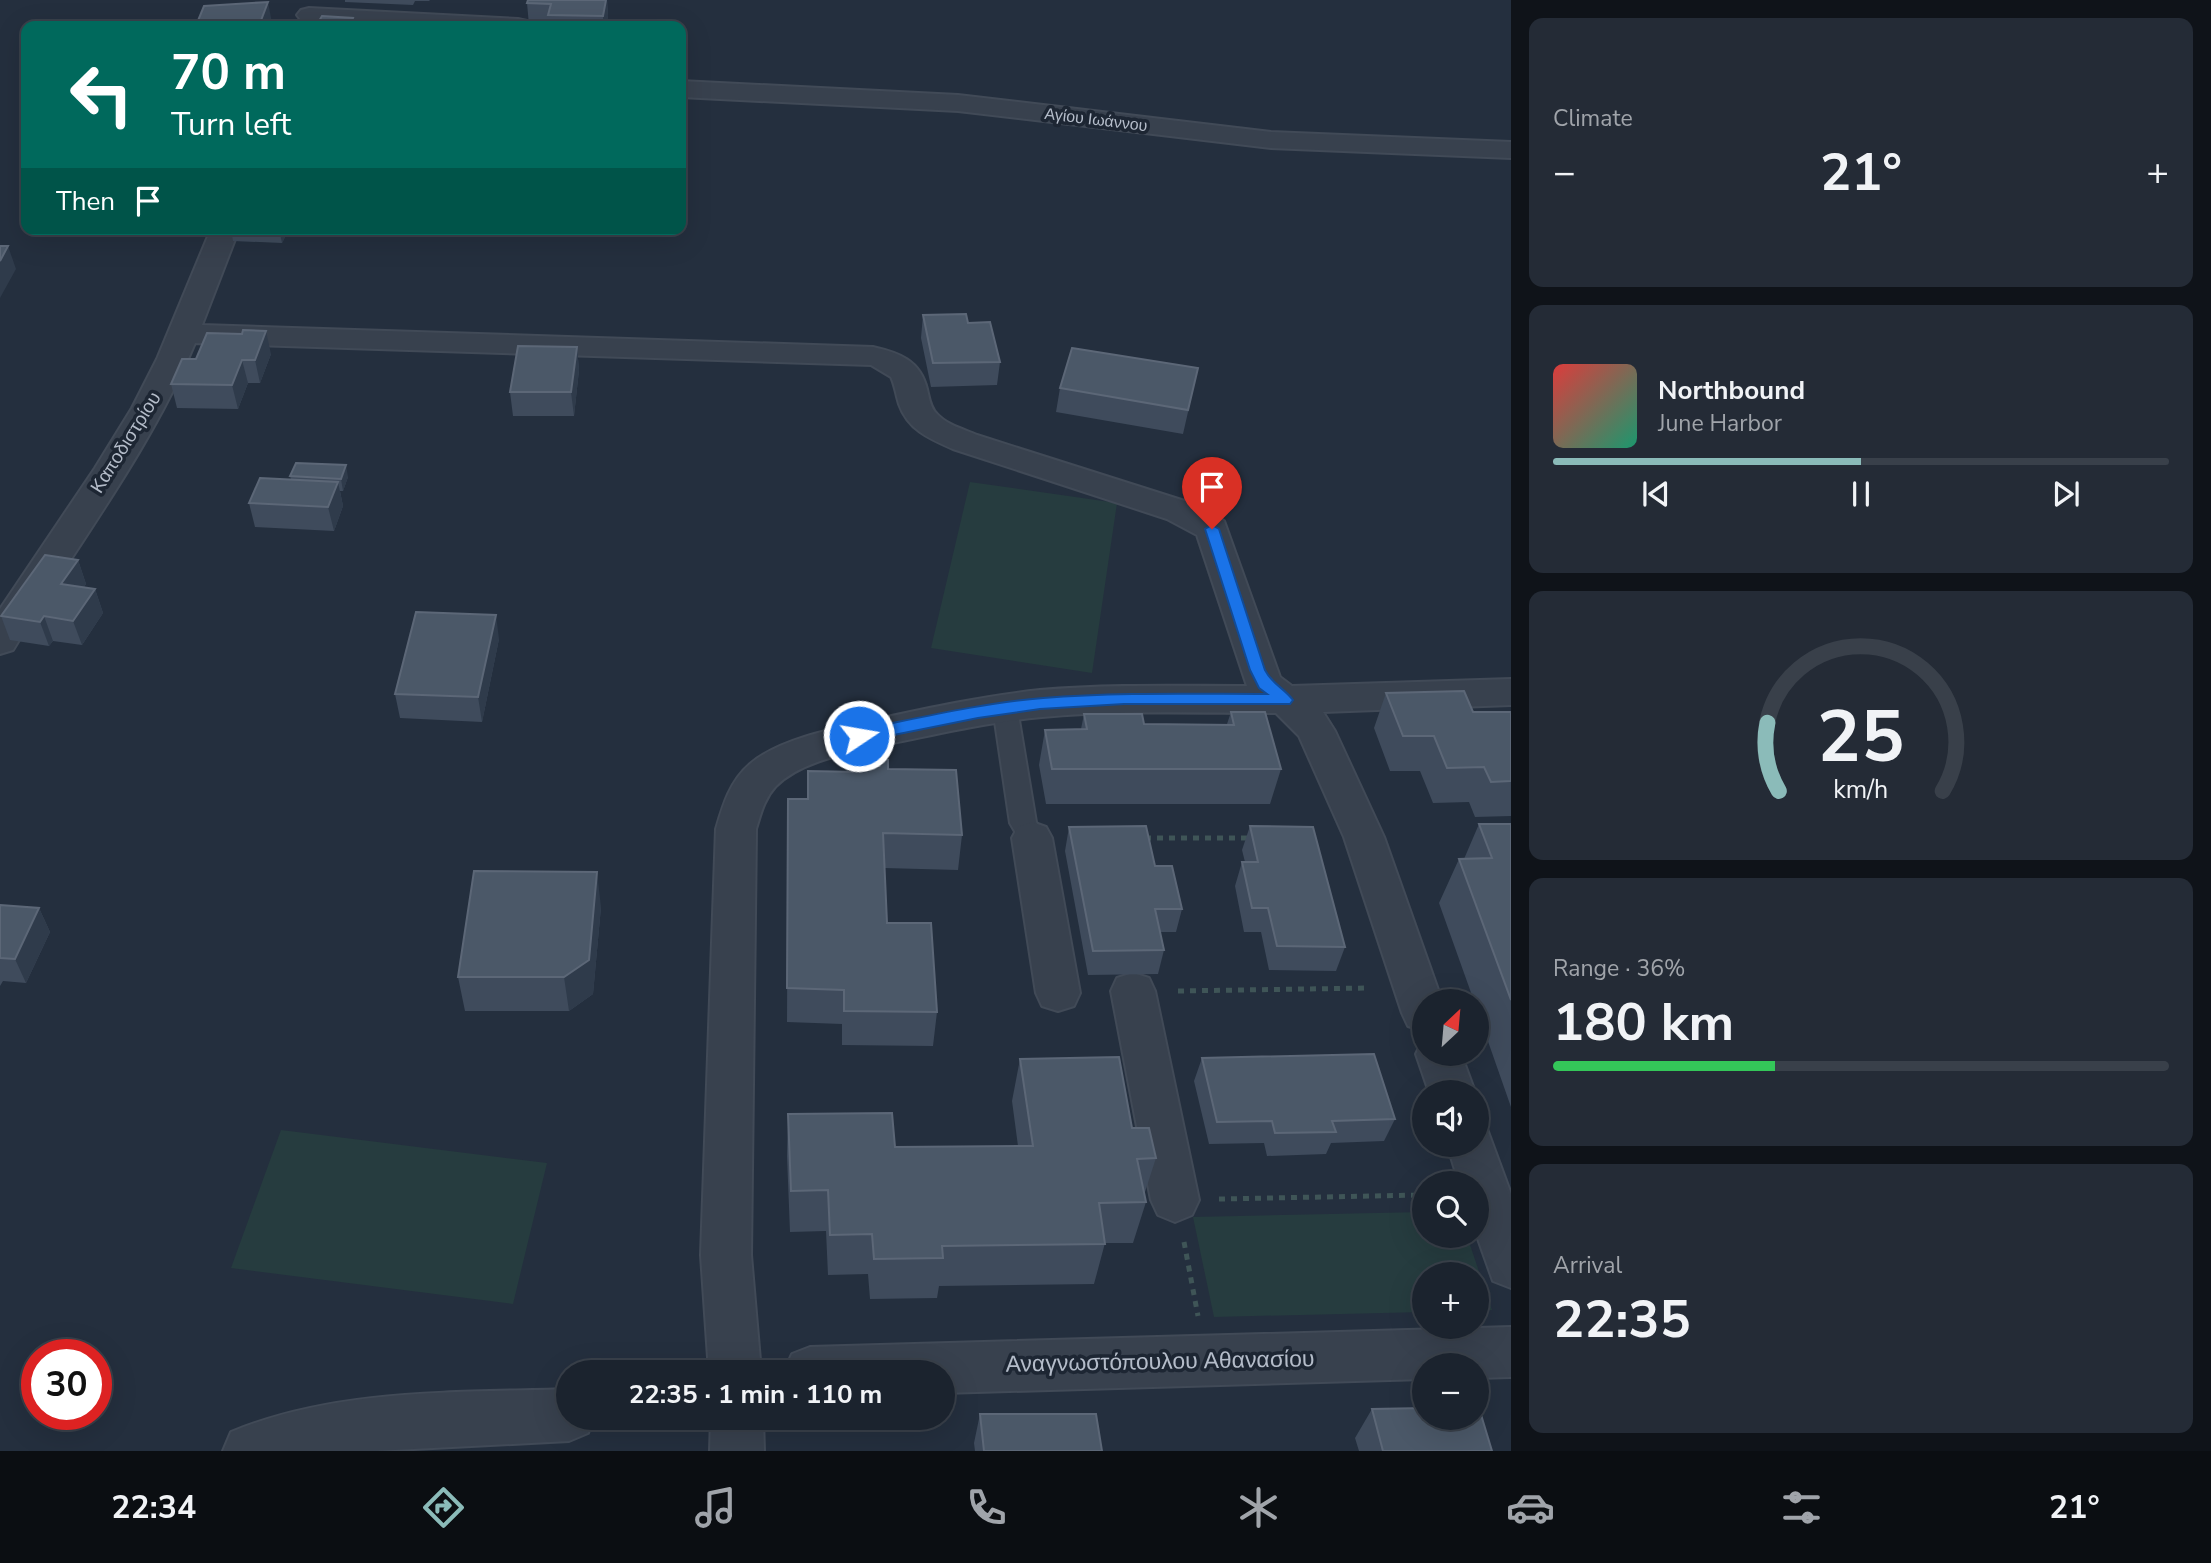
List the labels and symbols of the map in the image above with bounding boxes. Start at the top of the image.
street label: Αγίου Ιωάννου [1043,103,1149,137]
street label: Καποδιστρίου [84,387,167,498]
pin [1182,457,1242,529]
position arrow [822,699,896,773]
north arrow [1412,989,1489,1066]
speed limit sign: 30 [21,1339,112,1430]
street label: Αναγνωστόπουλου Αθανασίου [1005,1343,1315,1380]

